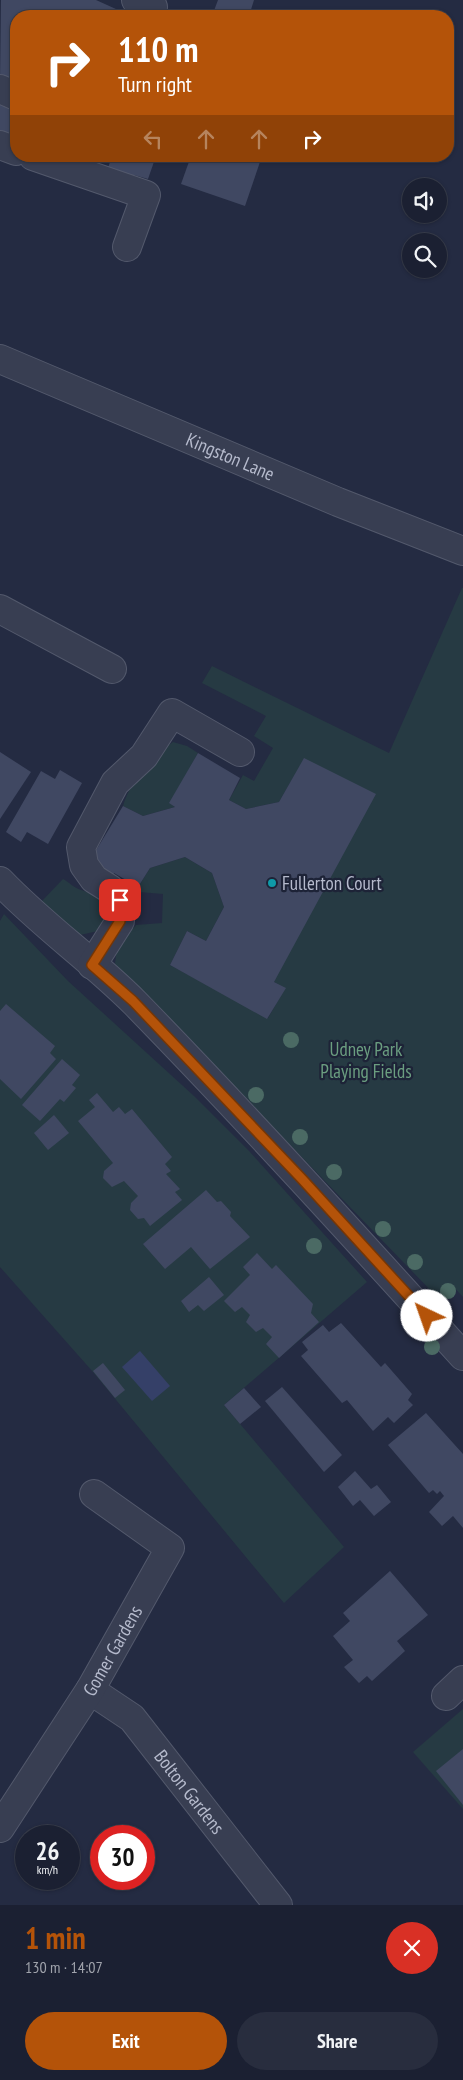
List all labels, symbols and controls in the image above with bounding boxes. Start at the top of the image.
text: 110 m [118,26,199,72]
icon: right [35,30,100,95]
text: Turn right [118,70,192,98]
icon: left [139,125,167,153]
icon: ahead [192,125,220,153]
icon: ahead [245,125,273,153]
icon: right [298,125,326,153]
map controls [402,178,447,278]
button: sound [402,178,447,223]
button: search [402,233,447,278]
street label: Kingston Lane [182,427,278,486]
place label: Fullerton Court [282,871,382,895]
marker: Fullerton Court [266,877,278,889]
pin [99,879,141,921]
icon: arrive [106,886,134,914]
park label: Udney Park Playing Fields [320,1037,412,1083]
position arrow [400,1289,452,1341]
street label: Gomer Gardens [77,1601,147,1701]
street label: Bolton Gardens [149,1745,230,1839]
speed limit sign: 30 [90,1825,155,1890]
text: 26 [36,1835,59,1867]
text: km/h [37,1862,58,1877]
text: 1 min [25,1918,86,1957]
button: close [386,1922,438,1974]
text: 130 m · 14:07 [25,1957,103,1977]
button: Exit [25,2012,227,2070]
button: Share [237,2012,438,2070]

